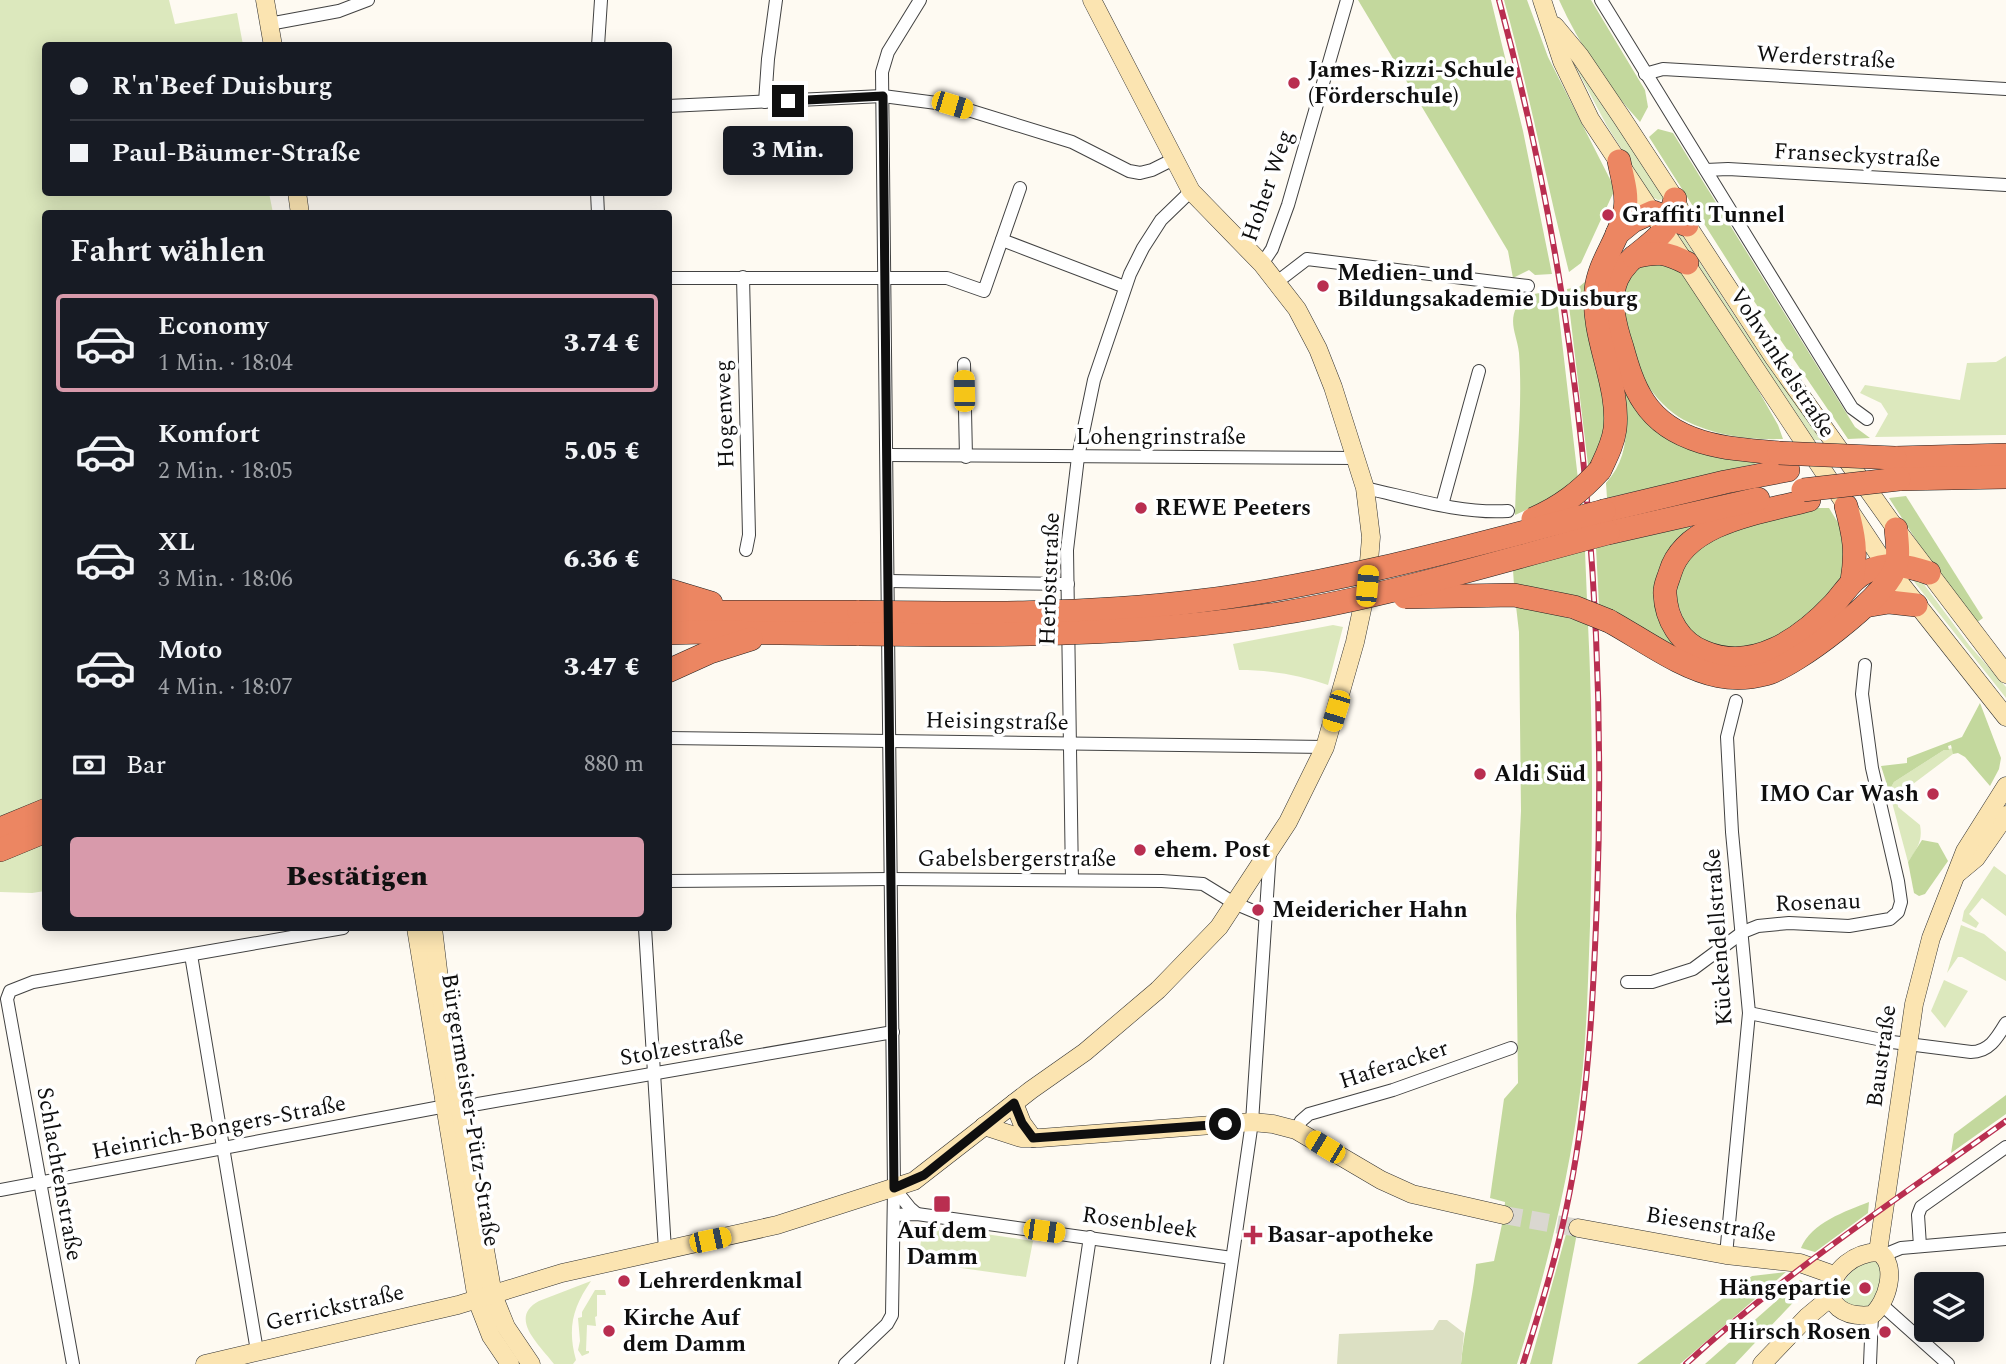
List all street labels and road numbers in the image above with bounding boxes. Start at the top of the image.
street label: Werderstraße [1756,37,1896,79]
street label: Hoher Weg [1233,125,1303,247]
street label: Franseckystraße [1773,134,1941,178]
street label: Vohwinkelstraße [1720,281,1844,445]
street label: Hogenweg [706,359,744,469]
street label: Lohengrinstraße [1076,420,1246,455]
street label: Herbststraße [1030,512,1070,646]
street label: Heisingstraße [925,703,1069,741]
street label: Gabelsbergerstraße [918,842,1116,877]
street label: Kückendellstraße [1695,847,1743,1027]
street label: Rosenau [1774,884,1862,922]
street label: Bürgermeister-Pütz-Straße [431,971,509,1249]
street label: Baustraße [1858,1003,1906,1109]
street label: Stolzestraße [617,1020,747,1076]
street label: Haferacker [1335,1031,1453,1099]
street label: Schlachtenstraße [26,1084,92,1264]
street label: Heinrich-Bongers-Straße [89,1086,349,1170]
street label: Biesenstraße [1643,1197,1779,1253]
street label: Rosenbleek [1080,1198,1200,1248]
street label: Gerrickstraße [262,1275,408,1341]

